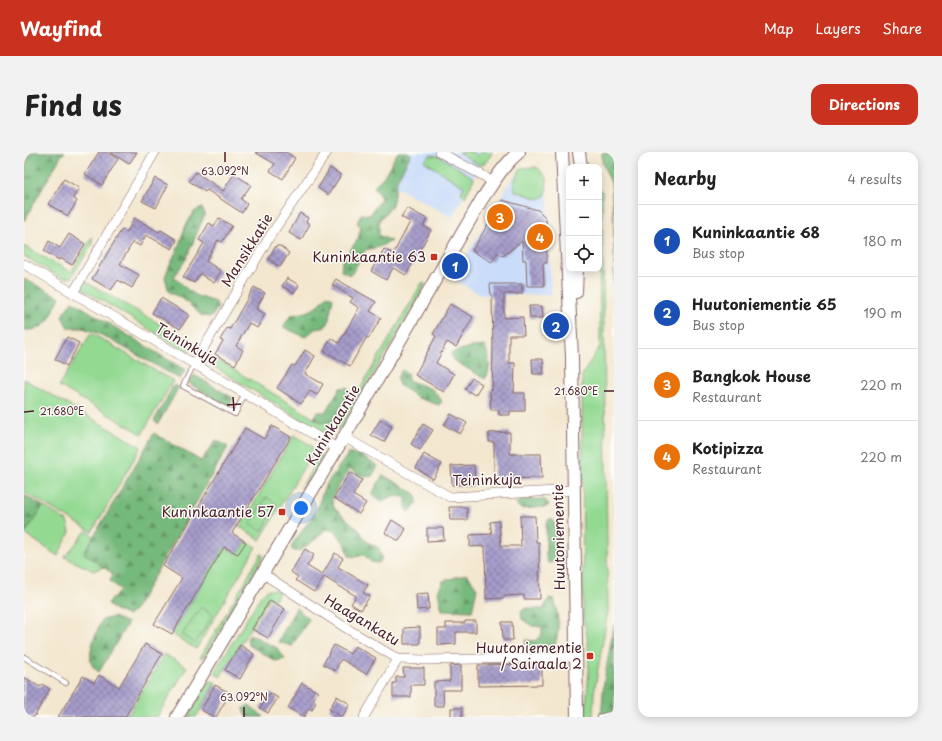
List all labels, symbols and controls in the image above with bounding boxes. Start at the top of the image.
text: Wayfind [20,14,102,42]
text: Map [764,18,794,39]
text: Layers [816,18,861,39]
text: Share [883,18,922,39]
text: Find us [24,83,122,126]
button: Directions [811,84,918,125]
text: 63.092°N [201,163,249,178]
map controls [566,164,602,272]
button: + [566,164,602,200]
text: Nearby [654,165,716,191]
text: 4 results [848,169,902,188]
button: − [566,200,602,236]
pin: 3 [487,202,513,232]
street label: Mansikkatie [216,209,278,291]
text: Kuninkaantie 68 [692,220,820,243]
pin: 4 [527,222,553,252]
text: 1 [664,231,670,250]
text: 180 m [863,231,902,250]
button: locate [566,236,602,272]
text: Bus stop [692,243,745,262]
place label: Kuninkaantie 63 [312,246,426,267]
pin: 1 [442,251,468,281]
marker: Kuninkaantie 63 [429,252,439,262]
text: Huutoniementie 65 [692,292,837,315]
text: 2 [662,303,672,322]
text: 190 m [863,303,902,322]
pin: 2 [543,311,569,341]
text: Bus stop [692,315,745,334]
street label: Teininkuja [152,317,223,370]
text: Bangkok House [692,364,811,387]
text: 3 [663,375,671,394]
text: 220 m [860,375,902,394]
street label: Kuninkaantie [300,380,365,469]
text: 21.680°E [554,383,598,398]
text: Restaurant [692,387,762,406]
text: 21.680°E [40,403,84,418]
text: Kotipizza [692,436,764,459]
text: 4 [663,447,671,466]
text: 220 m [860,447,902,466]
text: Restaurant [692,459,762,478]
street label: Teininkuja [452,468,522,491]
street label: Huutoniementie [547,484,570,590]
your location [291,498,311,518]
place label: Kuninkaantie 57 [162,501,274,522]
marker: Kuninkaantie 57 [277,507,287,517]
street label: Haagankatu [321,589,404,650]
place label: Huutoniementie / Sairaala 2 [476,637,582,674]
marker: Huutoniementie / Sairaala 2 [585,651,595,661]
text: 63.092°N [220,689,268,704]

